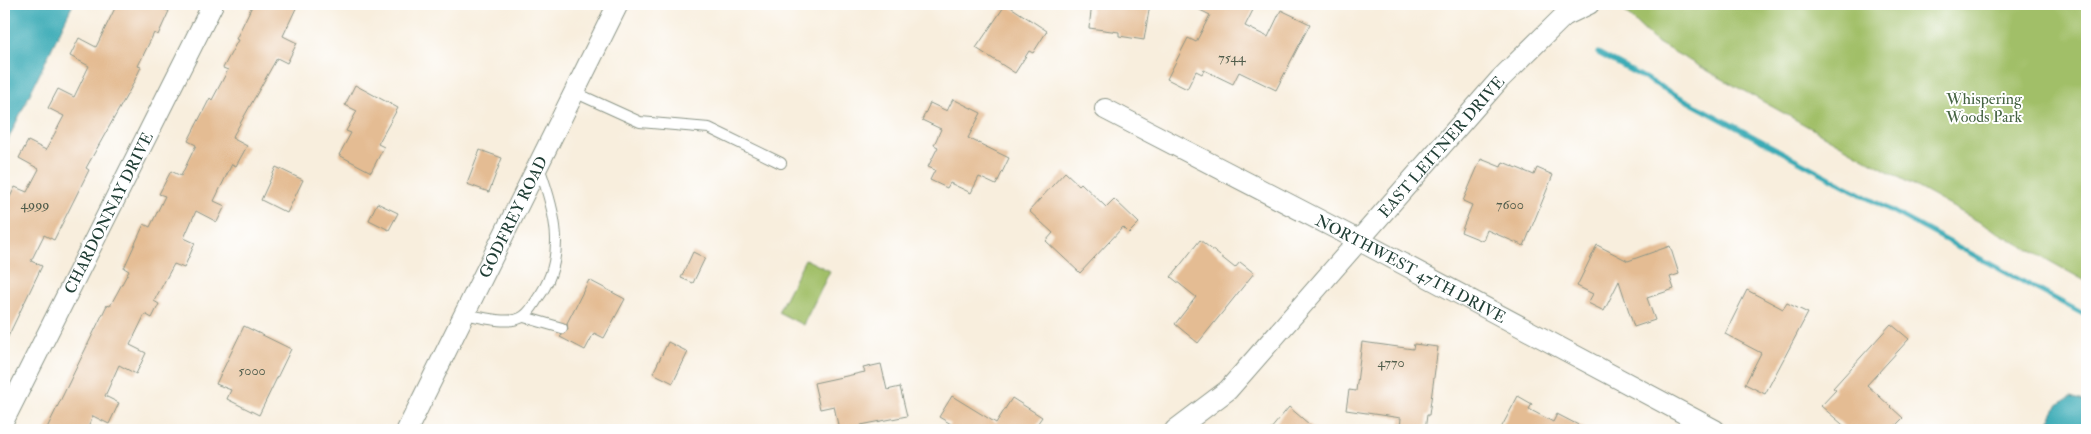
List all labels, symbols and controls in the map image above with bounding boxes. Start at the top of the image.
house number: 7544 [1218,49,1247,66]
street label: EAST LEITNER DRIVE [1374,72,1509,222]
park label: Whispering Woods Park [1945,89,2023,127]
street label: CHARDONNAY DRIVE [60,129,158,297]
street label: GODFREY ROAD [475,153,552,282]
house number: 4999 [20,196,50,213]
house number: 7600 [1496,196,1524,213]
street label: NORTHWEST 47TH DRIVE [1312,211,1509,328]
house number: 4770 [1377,354,1405,371]
house number: 5000 [238,362,266,379]

